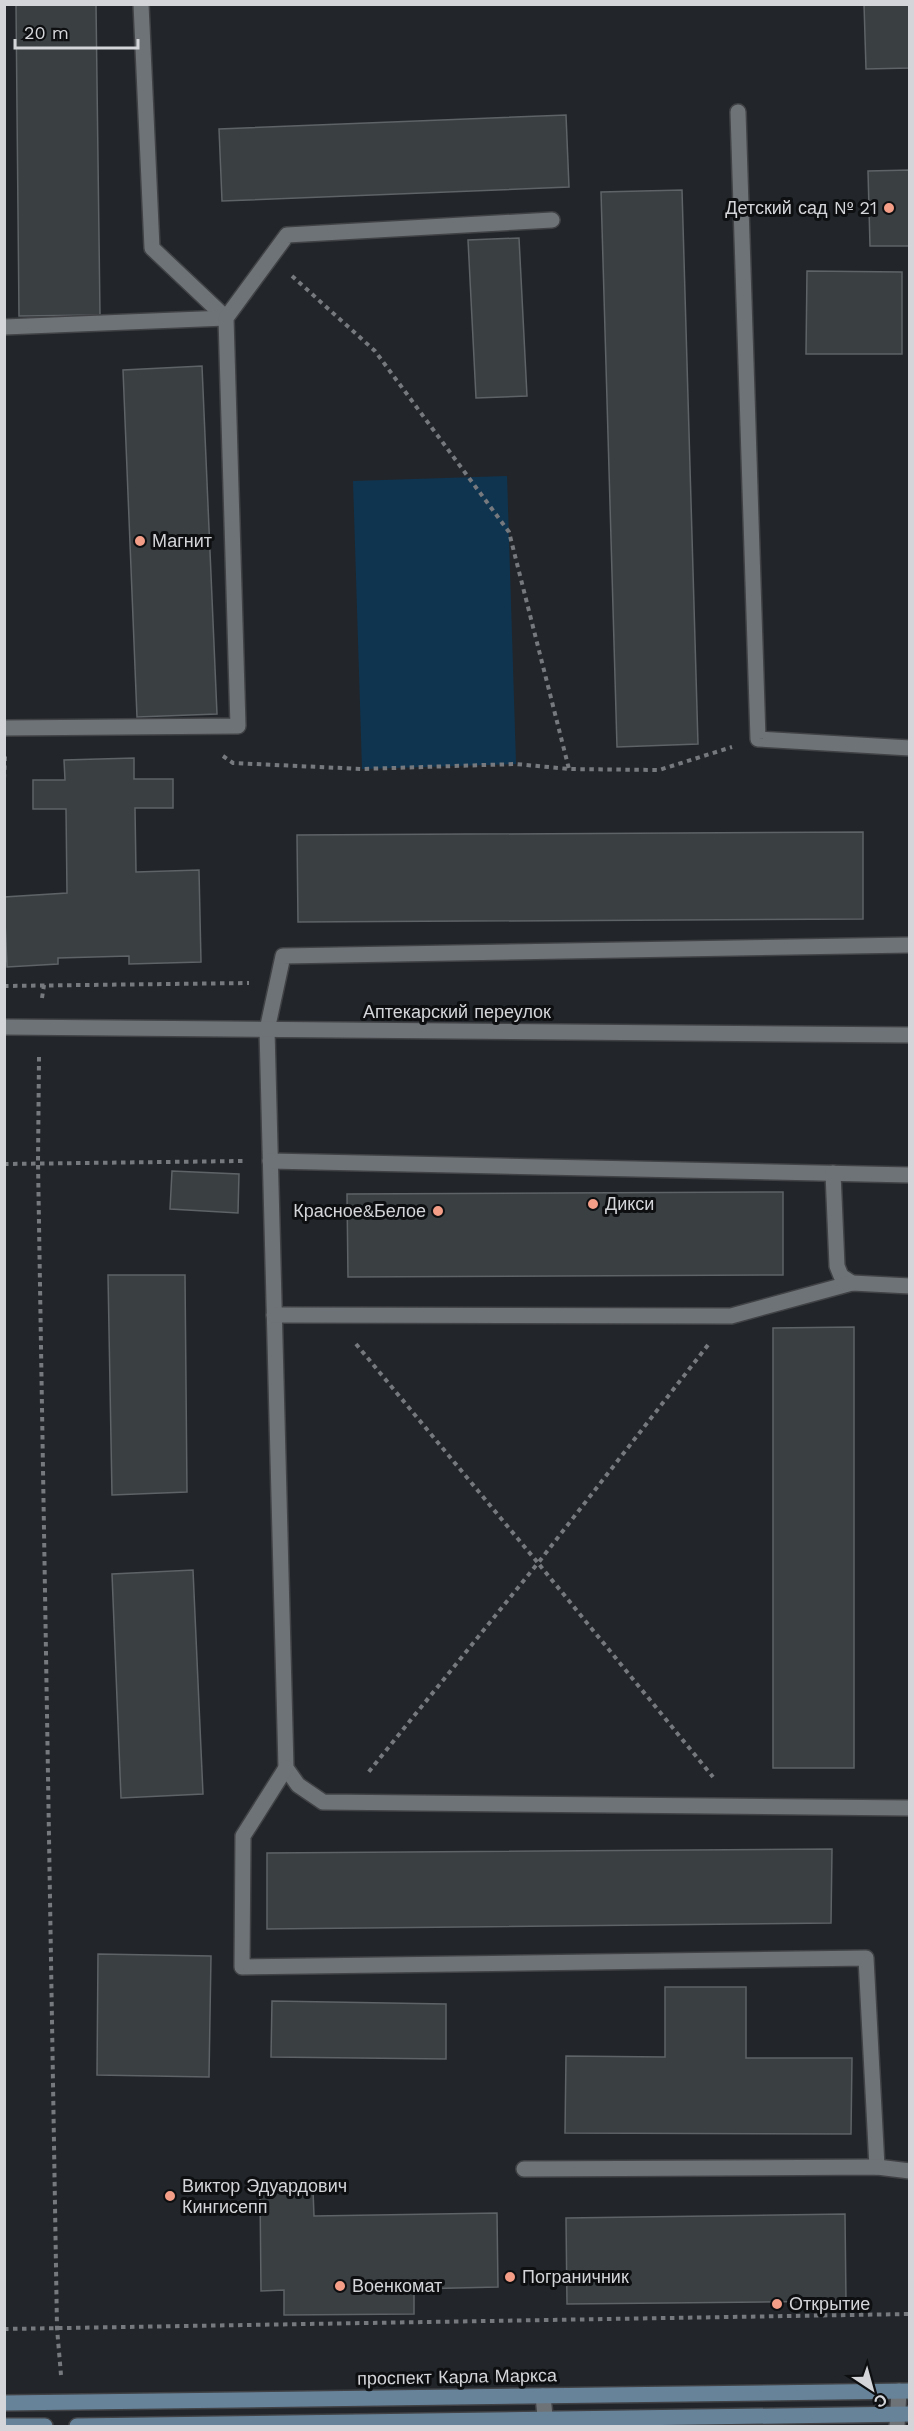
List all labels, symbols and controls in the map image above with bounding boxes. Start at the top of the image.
scale bar [15,12,138,50]
text: 20 m [24,22,69,43]
place label: Детский сад № 21 [725,197,877,218]
marker: Детский сад № 21 [882,201,896,215]
place label: Магнит [152,530,212,551]
marker: Магнит [133,534,147,548]
street label: Аптекарский переулок [363,1001,551,1022]
place label: Дикси [605,1193,654,1214]
marker: Дикси [586,1197,600,1211]
place label: Красное&Белое [293,1200,426,1221]
marker: Красное&Белое [431,1204,445,1218]
place label: Виктор Эдуардович Кингисепп [182,2175,347,2217]
marker: Виктор Эдуардович Кингисепп [163,2189,177,2203]
place label: Пограничник [522,2266,629,2287]
marker: Пограничник [503,2270,517,2284]
place label: Военкомат [352,2275,442,2296]
marker: Военкомат [333,2279,347,2293]
place label: Открытие [789,2293,870,2314]
marker: Открытие [770,2297,784,2311]
north arrow [842,2359,902,2419]
street label: проспект Карла Маркса [357,2364,558,2389]
text: С [870,2390,891,2412]

